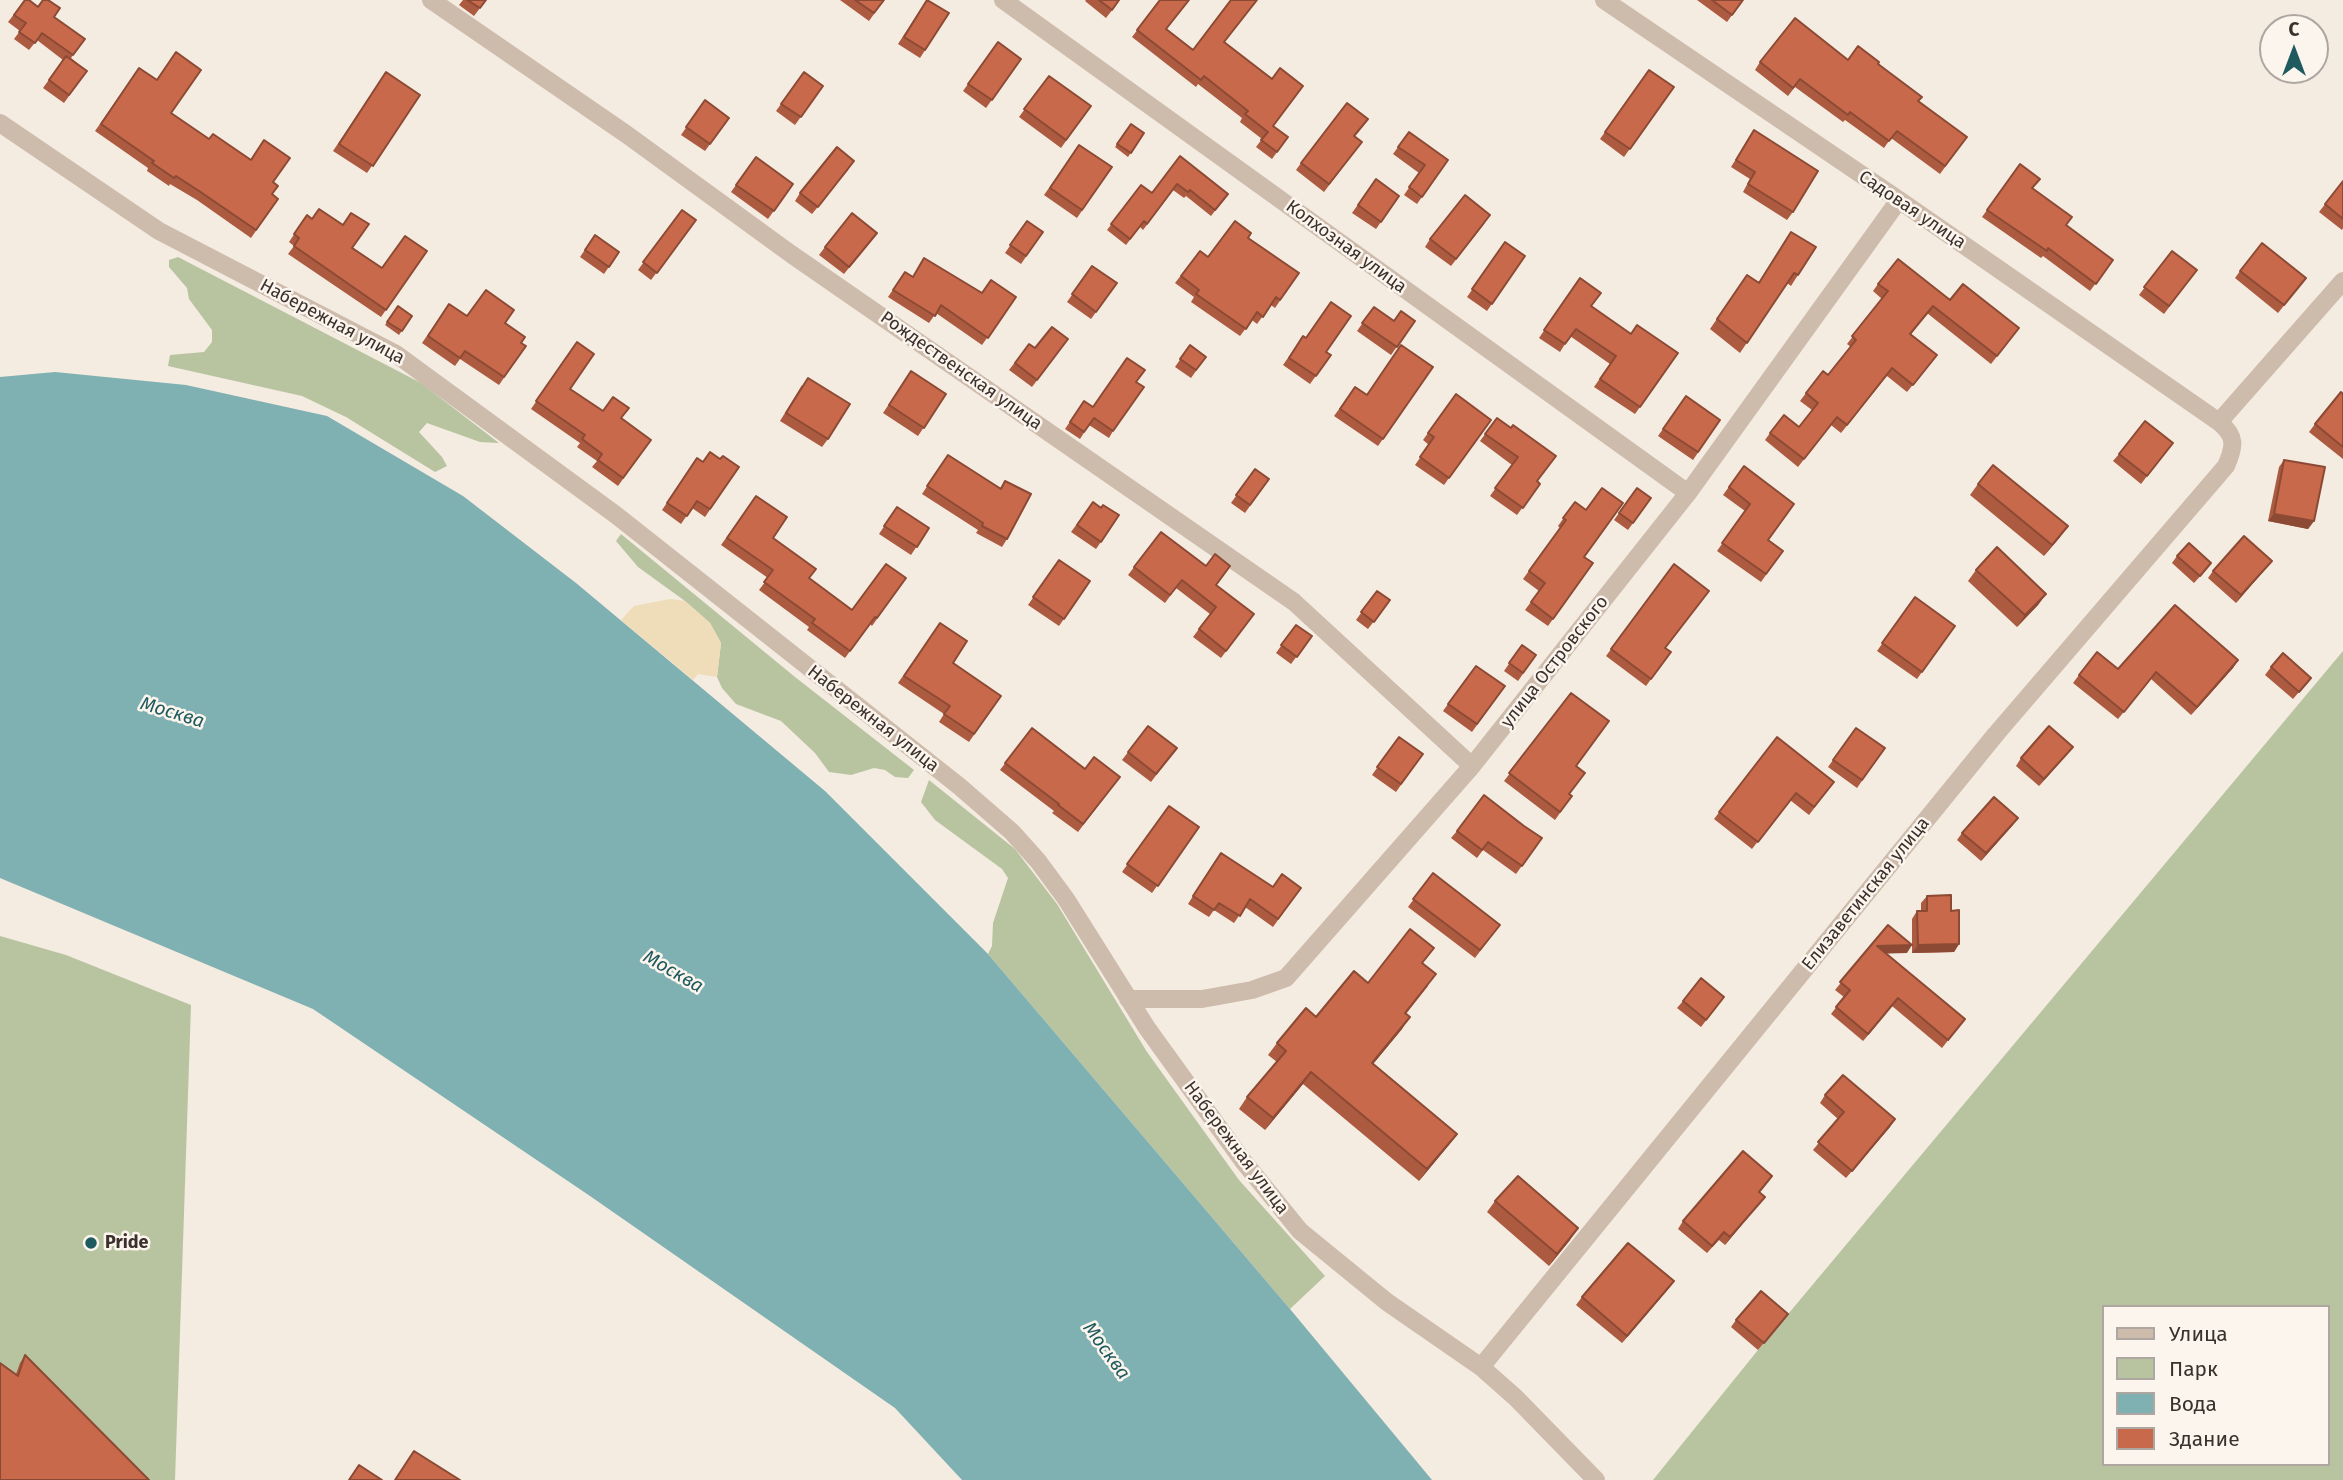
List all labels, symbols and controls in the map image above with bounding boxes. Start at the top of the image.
north arrow [2259,14,2329,84]
text: С [2289,18,2299,41]
street label: Садовая улица [1854,166,1970,254]
street label: Колхозная улица [1281,196,1411,298]
street label: Набережная улица [256,275,408,369]
street label: Рождественская улица [876,307,1046,435]
street label: улица Островского [1497,592,1613,732]
street label: Набережная улица [803,661,943,777]
water label: Москва [137,693,207,733]
street label: Елизаветинская улица [1798,813,1934,975]
water label: Москва [639,946,707,998]
street label: Набережная улица [1179,1077,1293,1219]
place label: Pride [105,1232,148,1254]
marker: Pride [83,1235,99,1251]
legend [2102,1305,2329,1466]
water label: Москва [1078,1318,1134,1384]
text: Улица [2169,1321,2228,1347]
text: Парк [2169,1356,2218,1382]
text: Вода [2169,1391,2217,1417]
text: Здание [2169,1426,2240,1452]

